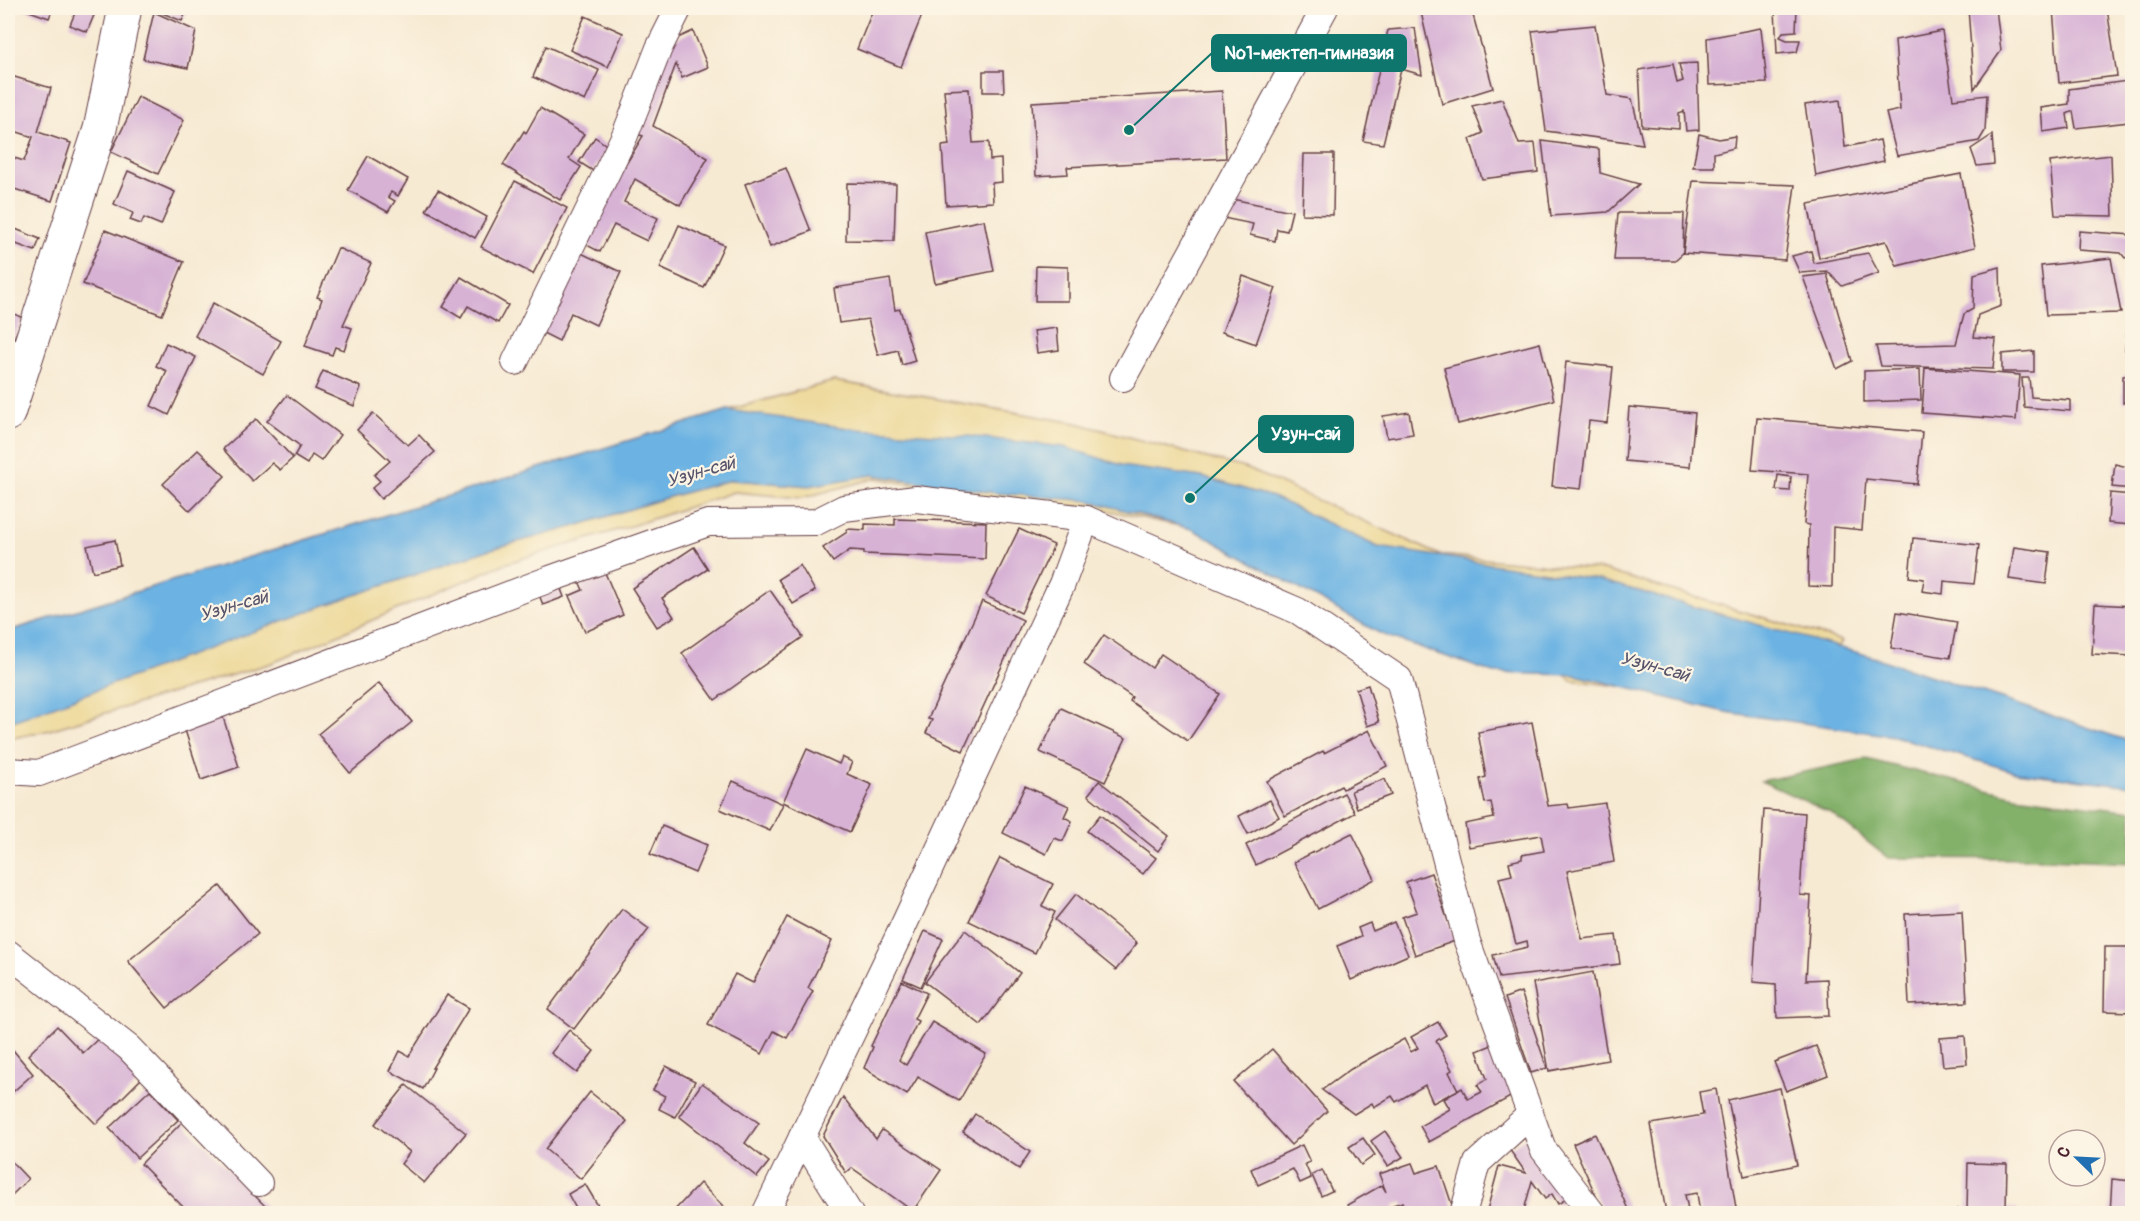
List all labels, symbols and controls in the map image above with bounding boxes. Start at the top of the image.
callout: №1-мектеп-гимназия [1212,35,1406,71]
text: №1-мектеп-гимназия [1224,42,1394,65]
callout: Узун-сай [1259,416,1353,452]
text: Узун-сай [1271,423,1341,446]
water label: Узун-сай [664,451,739,493]
water label: Узун-сай [197,585,272,627]
water label: Узун-сай [1618,647,1693,688]
north arrow [2047,1128,2107,1188]
text: С [2053,1144,2075,1161]

